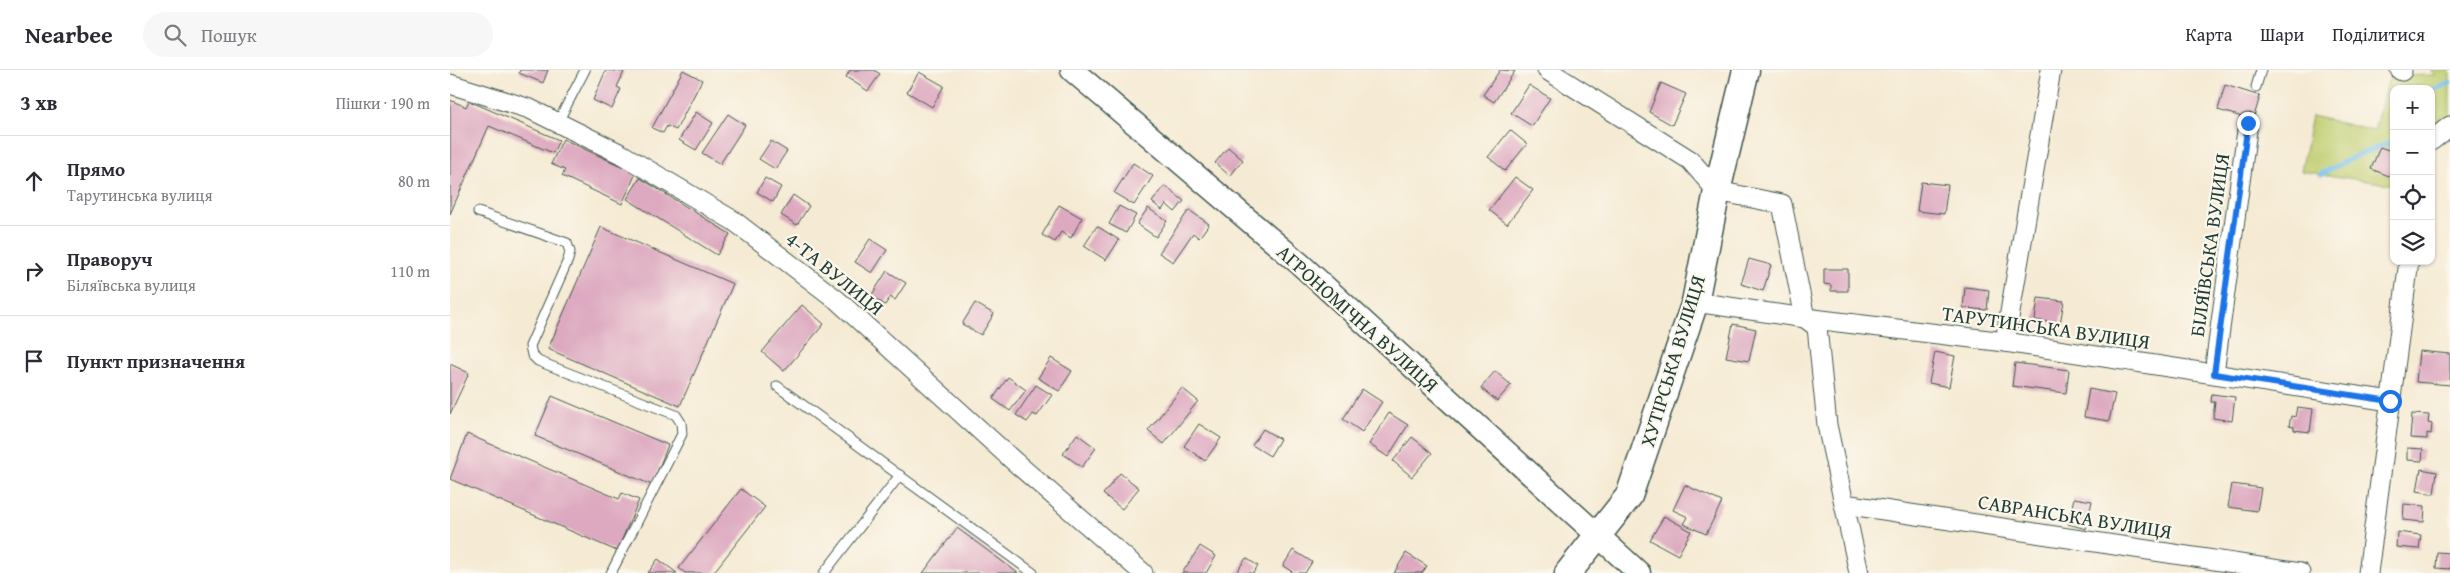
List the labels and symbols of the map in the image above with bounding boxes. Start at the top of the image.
route end [2237,112,2260,135]
street label: БІЛЯЇВСЬКА ВУЛИЦЯ [2182,151,2236,338]
street label: 4-ТА ВУЛИЦЯ [780,224,890,322]
street label: АГРОНОМІЧНА ВУЛИЦЯ [1271,238,1445,399]
street label: ХУТІРСЬКА ВУЛИЦЯ [1632,271,1712,450]
street label: ТАРУТИНСЬКА ВУЛИЦЯ [1940,298,2152,356]
route start [2379,390,2402,413]
street label: САВРАНСЬКА ВУЛИЦЯ [1976,486,2174,546]

